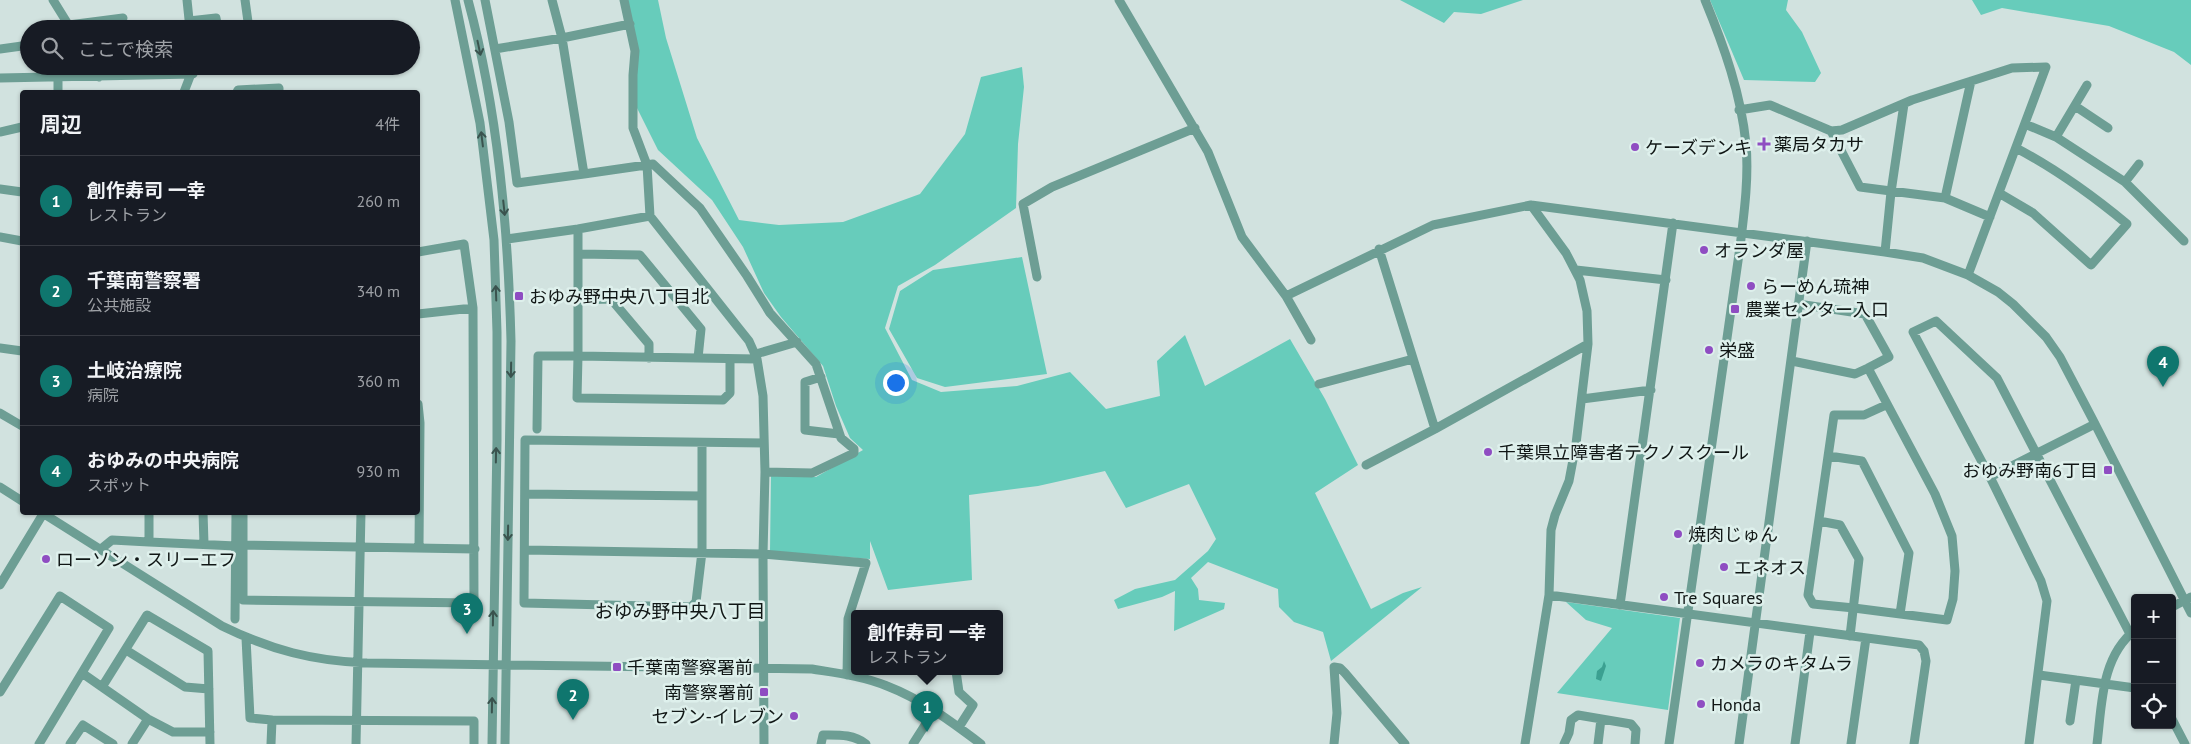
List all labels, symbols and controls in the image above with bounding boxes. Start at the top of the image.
search box [20,20,420,75]
icon: search [38,34,66,62]
text: ここで検索 [78,37,173,61]
one-way arrow [475,39,484,55]
text: 周辺 [40,111,82,138]
text: 4件 [375,114,400,134]
one-way arrow [477,132,487,148]
place label: 薬局タカサ [1774,133,1864,156]
place label: ケーズデンキ [1645,136,1752,159]
marker: 薬局タカサ [1758,138,1770,150]
marker: ケーズデンキ [1629,141,1641,153]
text: 創作寿司 一幸 [87,178,206,202]
text: 1 [51,191,61,211]
text: 260 m [357,191,400,211]
one-way arrow [499,200,509,216]
text: レストラン [87,205,167,225]
place label: オランダ屋 [1714,239,1804,262]
marker: オランダ屋 [1698,244,1710,256]
text: 千葉南警察署 [87,268,201,292]
place label: らーめん琉神 [1761,275,1869,298]
marker: らーめん琉神 [1745,280,1757,292]
text: 2 [51,281,61,301]
text: 340 m [357,281,400,301]
one-way arrow [491,285,501,301]
place label: おゆみ野中央八丁目北 [529,285,709,308]
marker: おゆみ野中央八丁目北 [513,290,525,302]
text: 公共施設 [87,295,151,315]
place label: 農業センター入口 [1745,298,1889,321]
marker: 農業センター入口 [1729,303,1741,315]
place label: 栄盛 [1719,339,1755,362]
marker: 栄盛 [1703,344,1715,356]
pin: 4 [2147,346,2179,387]
text: 土岐治療院 [87,358,182,382]
one-way arrow [506,362,516,378]
your location [883,370,909,396]
text: 3 [51,371,61,391]
text: 360 m [357,371,400,391]
text: 病院 [87,385,119,405]
place label: 千葉県立障害者テクノスクール [1498,441,1749,464]
marker: 千葉県立障害者テクノスクール [1482,446,1494,458]
one-way arrow [491,447,501,464]
text: おゆみの中央病院 [87,448,239,472]
place label: おゆみ野南6丁目 [1962,459,2098,482]
text: 4 [51,461,61,481]
text: 930 m [357,461,400,481]
marker: おゆみ野南6丁目 [2102,464,2114,476]
text: スポット [87,475,151,495]
place label: 焼肉じゅん [1688,523,1778,546]
one-way arrow [504,524,513,540]
marker: 焼肉じゅん [1672,528,1684,540]
place label: ローソン・スリーエフ [56,548,236,571]
marker: ローソン・スリーエフ [40,553,52,565]
place label: エネオス [1734,556,1806,579]
marker: エネオス [1718,561,1730,573]
place label: Tre Squares [1674,586,1763,609]
marker: Tre Squares [1658,591,1670,603]
pin: 3 [451,593,483,634]
map controls [2131,594,2176,729]
button: + [2131,594,2176,639]
district label: おゆみ野中央八丁目 [594,599,766,623]
one-way arrow [488,610,498,626]
popup [851,610,1003,675]
text: 創作寿司 一幸 [868,620,986,644]
button: − [2131,639,2176,684]
text: レストラン [868,647,948,667]
place label: カメラのキタムラ [1710,652,1853,675]
place label: 千葉南警察署前 [627,656,753,679]
marker: カメラのキタムラ [1694,657,1706,669]
marker: 千葉南警察署前 [611,661,623,673]
pin: 2 [557,679,589,720]
place label: 南警察署前 [664,681,754,704]
button: locate [2131,684,2176,729]
marker: 南警察署前 [758,686,770,698]
pin: 1 [911,691,943,732]
place label: Honda [1711,693,1761,716]
one-way arrow [487,697,497,714]
marker: Honda [1695,698,1707,710]
place label: セブン-イレブン [652,705,784,728]
marker: セブン-イレブン [788,710,800,722]

